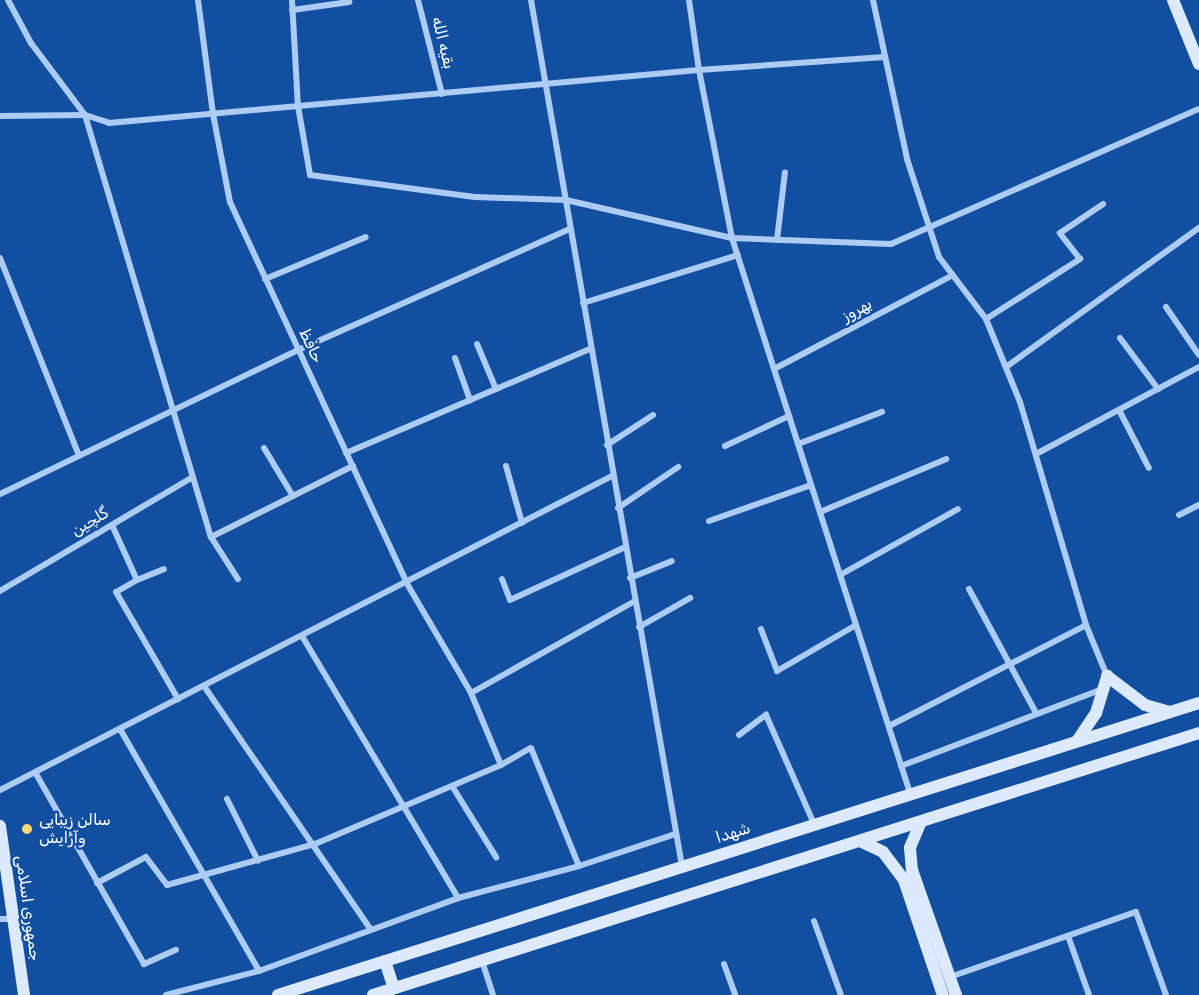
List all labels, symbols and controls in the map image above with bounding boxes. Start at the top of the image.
street label: بقیه الله [427,15,459,71]
street label: بهروز [839,294,875,326]
street label: حافظ [295,326,327,366]
street label: گلچین [68,503,112,541]
place label: سالن زیبایی وآرایش [39,810,111,848]
street label: شهدا [713,818,753,848]
marker: سالن زیبایی وآرایش [20,822,34,836]
street label: جمهوری اسلامی [11,854,45,962]

